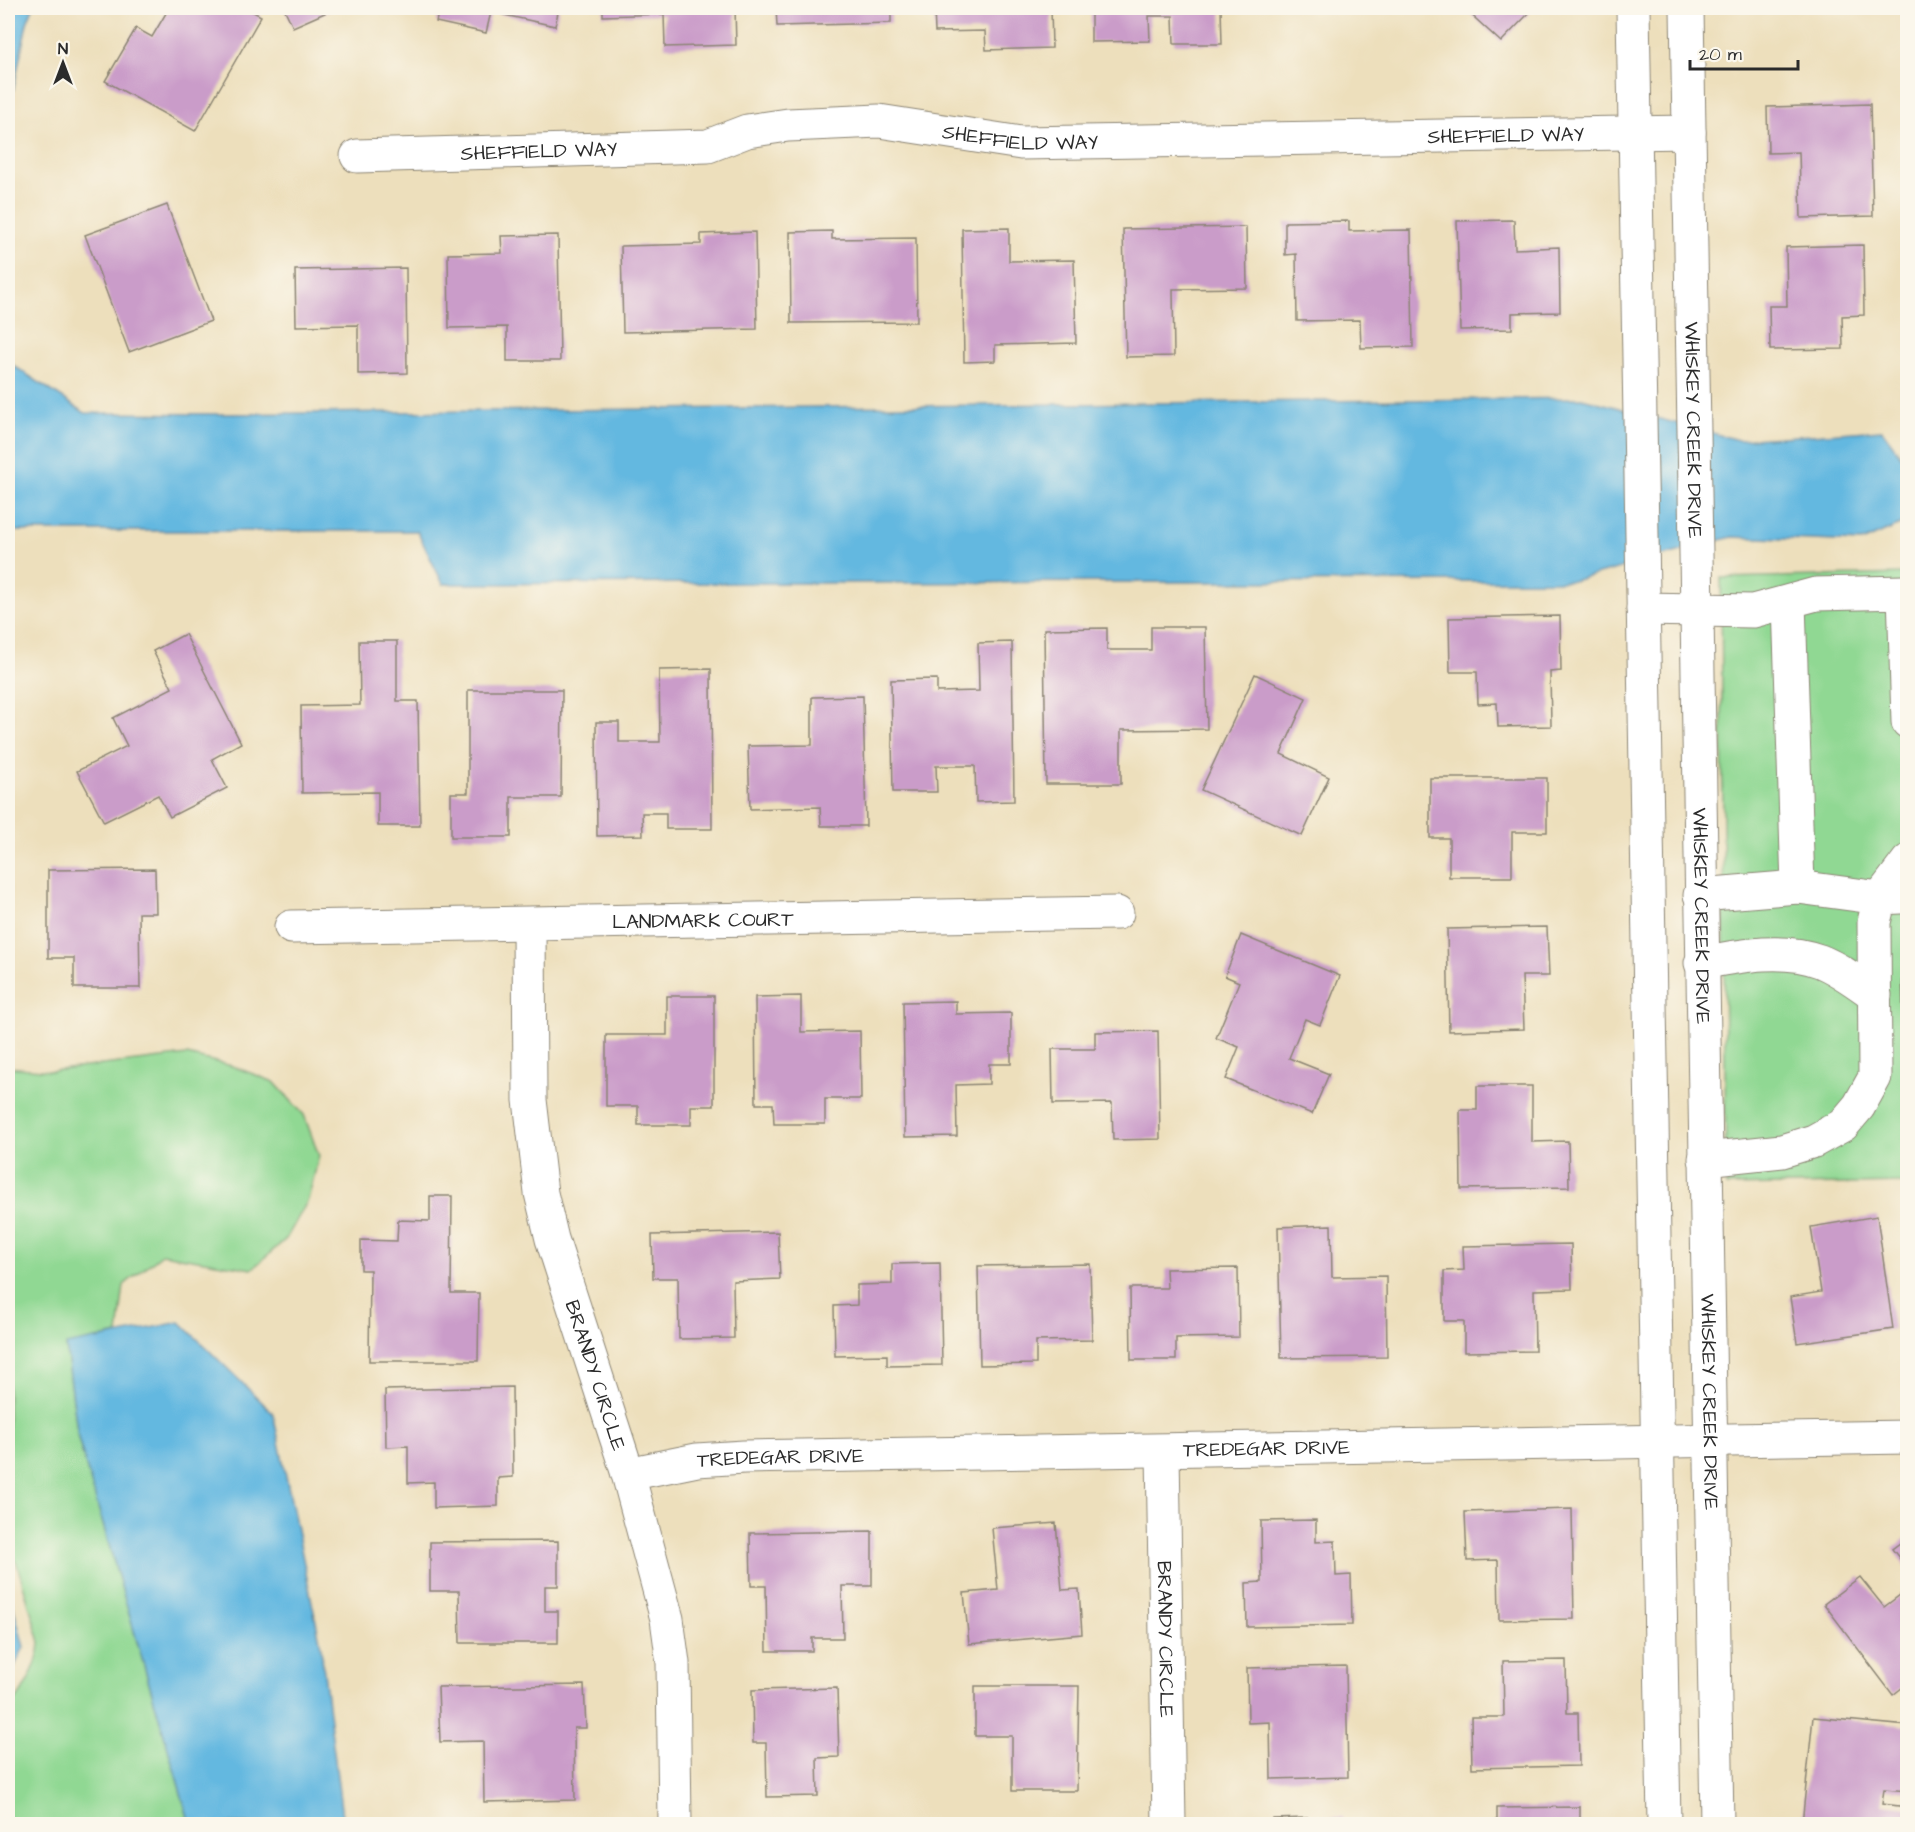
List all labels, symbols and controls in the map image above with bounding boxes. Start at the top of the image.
north arrow [33,33,93,93]
scale bar [1690,33,1798,71]
text: N [58,38,68,60]
text: 20 m [1699,42,1742,67]
street label: SHEFFIELD WAY [940,118,1099,158]
street label: SHEFFIELD WAY [1427,121,1585,151]
street label: SHEFFIELD WAY [460,136,618,168]
street label: WHISKEY CREEK DRIVE [1677,322,1709,539]
street label: WHISKEY CREEK DRIVE [1685,807,1717,1024]
street label: LANDMARK COURT [612,905,794,937]
street label: WHISKEY CREEK DRIVE [1693,1293,1725,1510]
street label: BRANDY CIRCLE [558,1296,633,1454]
street label: TREDEGAR DRIVE [1183,1434,1350,1464]
street label: TREDEGAR DRIVE [696,1442,864,1475]
street label: BRANDY CIRCLE [1150,1560,1180,1718]

